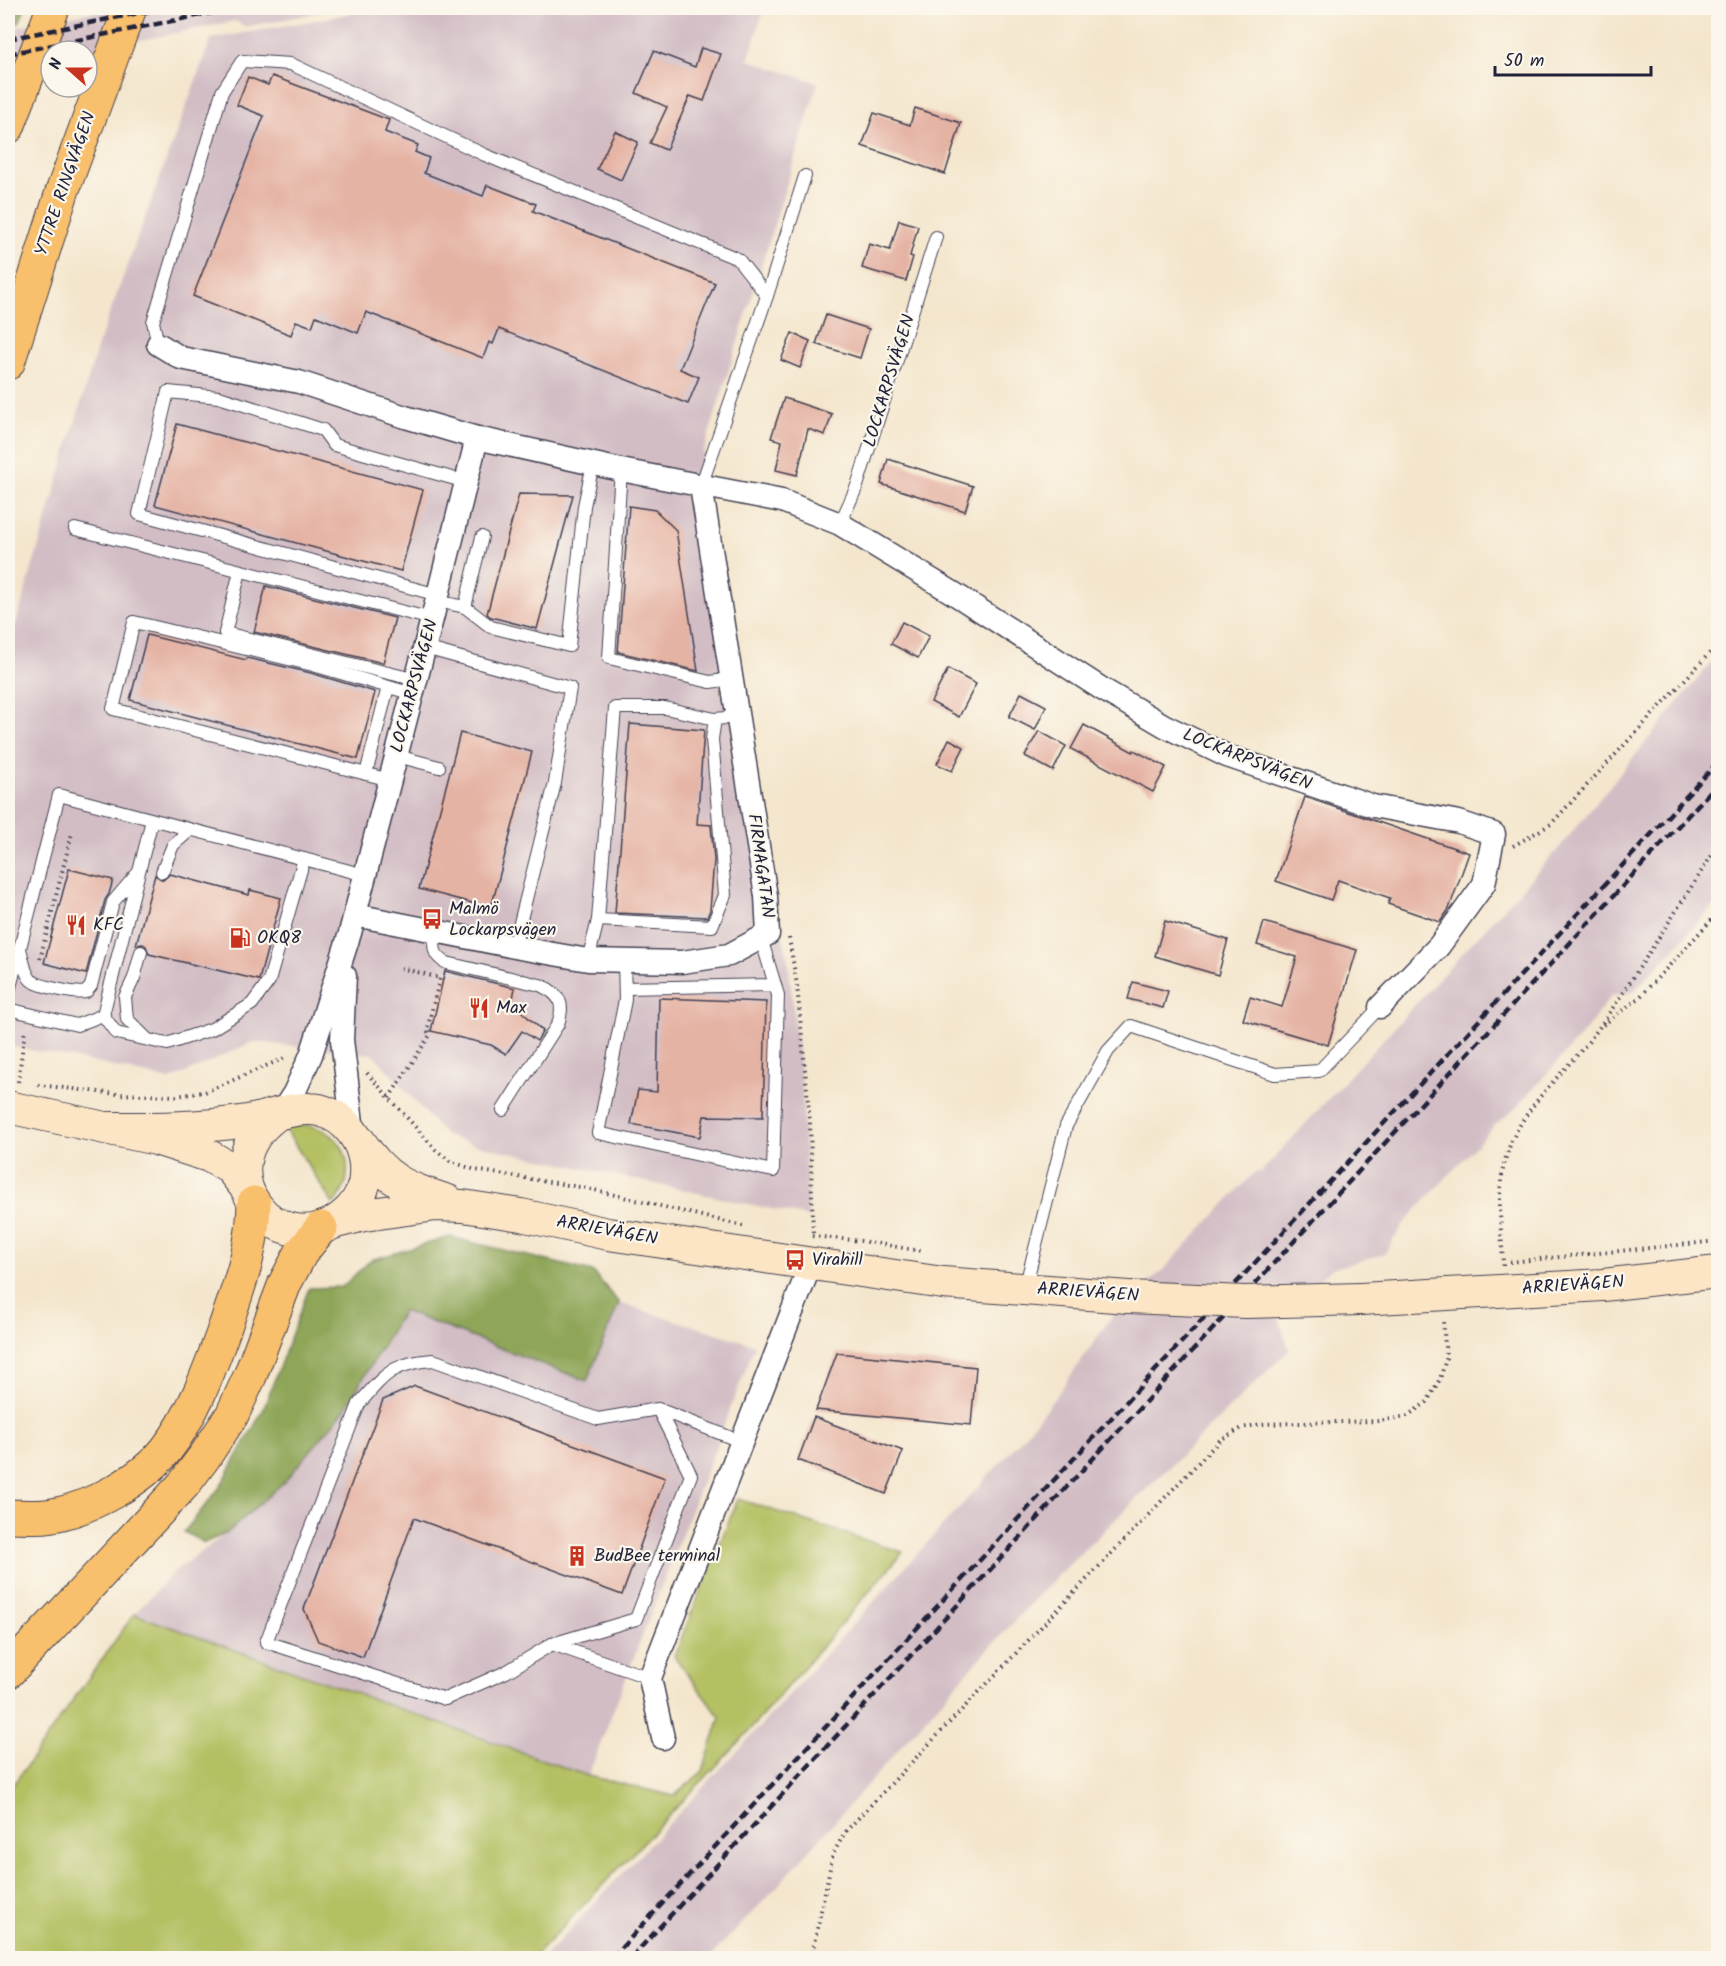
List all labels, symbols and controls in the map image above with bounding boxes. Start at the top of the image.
north arrow [39,39,99,99]
scale bar [1495,39,1651,77]
text: 50 m [1504,47,1544,76]
text: N [43,55,70,73]
street label: YTTRE RINGVÄGEN [28,108,104,260]
street label: LOCKARPSVÄGEN [856,311,924,451]
street label: LOCKARPSVÄGEN [383,616,447,756]
street label: LOCKARPSVÄGEN [1178,721,1316,799]
street label: FIRMAGATAN [738,812,782,920]
place label: Malmö Lockarpsvägen [449,895,556,945]
bus stop icon: Malmö Lockarpsvägen [420,907,444,931]
place label: KFC [93,911,124,940]
restaurant icon: KFC [64,913,88,937]
place label: OKQ8 [257,924,301,953]
fuel station icon: OKQ8 [228,926,252,950]
place label: Max [496,994,527,1023]
restaurant icon: Max [467,996,491,1020]
street label: ARRIEVÄGEN [554,1208,660,1254]
place label: Virahill [812,1246,864,1275]
bus stop icon: Virahill [783,1248,807,1272]
street label: ARRIEVÄGEN [1521,1268,1625,1304]
street label: ARRIEVÄGEN [1036,1275,1140,1311]
place label: BudBee terminal [594,1542,721,1571]
building icon: BudBee terminal [565,1544,589,1568]

